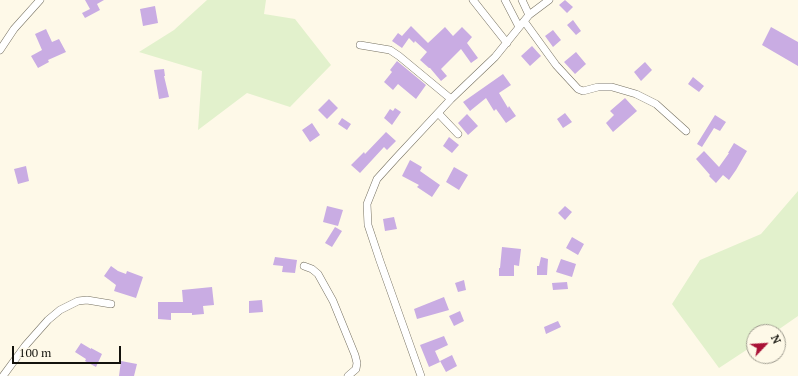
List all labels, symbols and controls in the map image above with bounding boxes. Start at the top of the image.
north arrow [746,324,786,364]
text: N [768,333,784,346]
scale bar [14,338,123,364]
text: 100 m [19,345,51,360]

